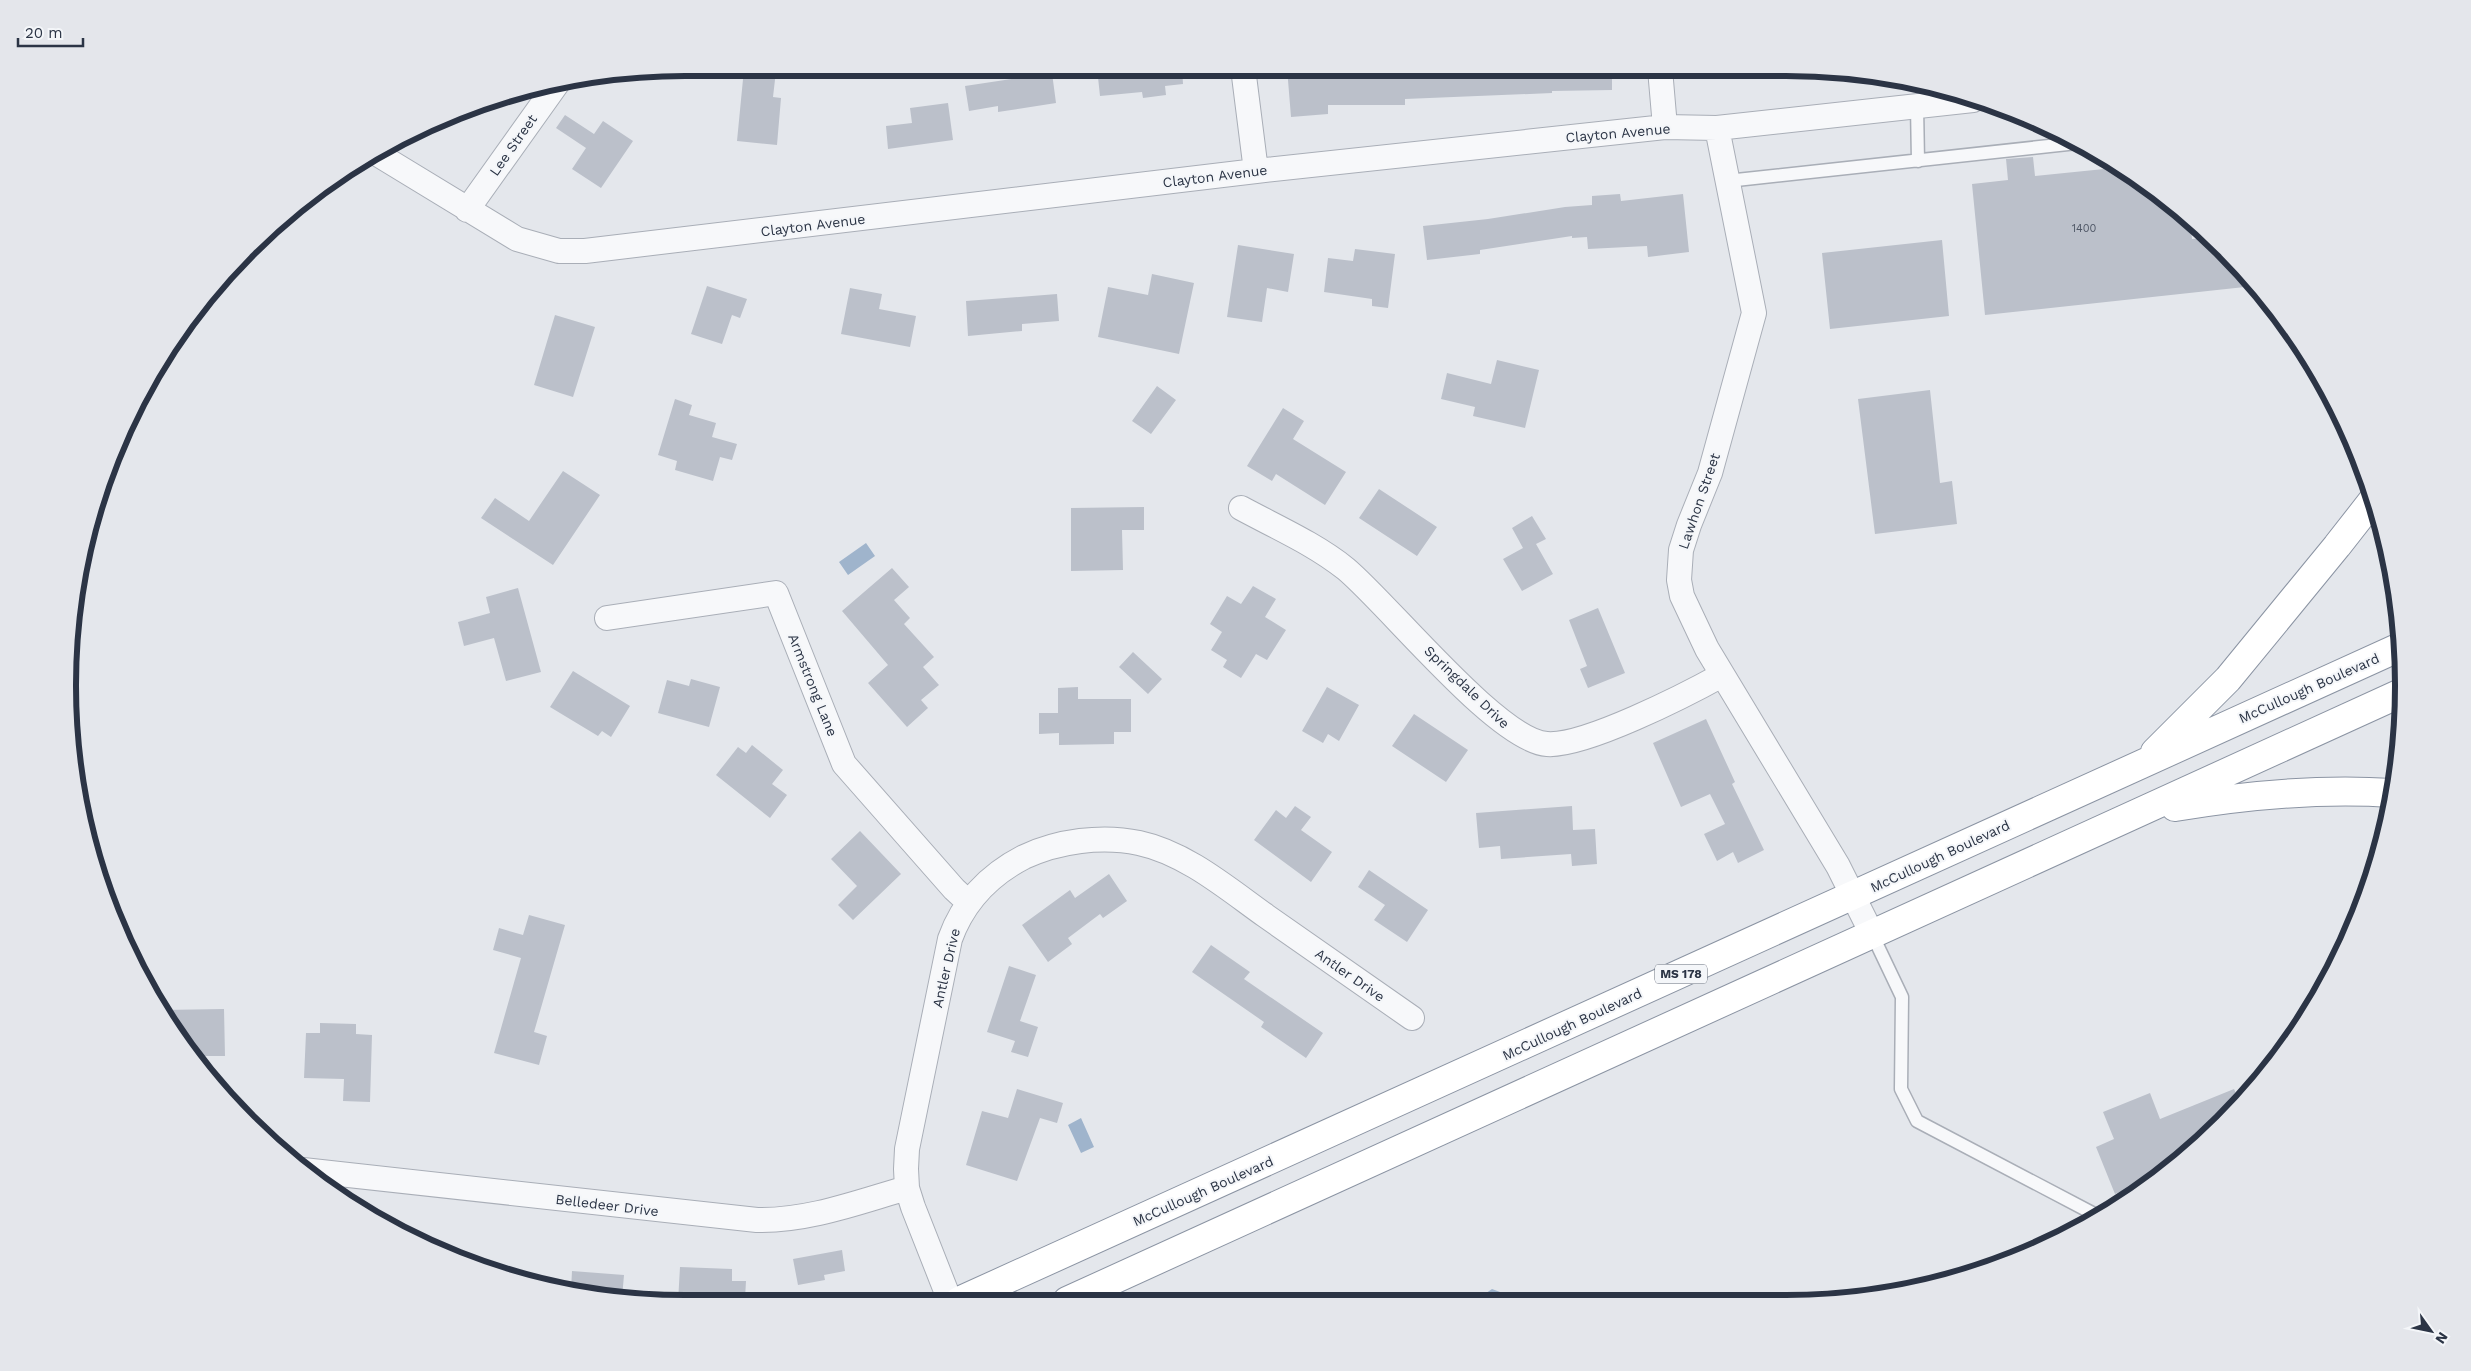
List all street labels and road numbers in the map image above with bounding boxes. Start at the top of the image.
street label: Lee Street [486,111,540,179]
street label: Clayton Avenue [1565,120,1671,146]
street label: Clayton Avenue [1162,162,1268,190]
street label: Clayton Avenue [760,211,866,239]
street label: Lawhon Street [1675,451,1723,551]
street label: Armstrong Lane [785,631,841,739]
street label: Springdale Drive [1421,642,1513,732]
street label: McCullough Boulevard [2236,650,2382,726]
street label: McCullough Boulevard [1868,817,2012,895]
street label: Antler Drive [929,927,963,1009]
street label: Antler Drive [1312,945,1388,1005]
road number: MS 178 [1655,964,1707,984]
street label: McCullough Boulevard [1500,985,1644,1063]
street label: McCullough Boulevard [1130,1153,1276,1229]
street label: Belledeer Drive [555,1191,659,1219]

